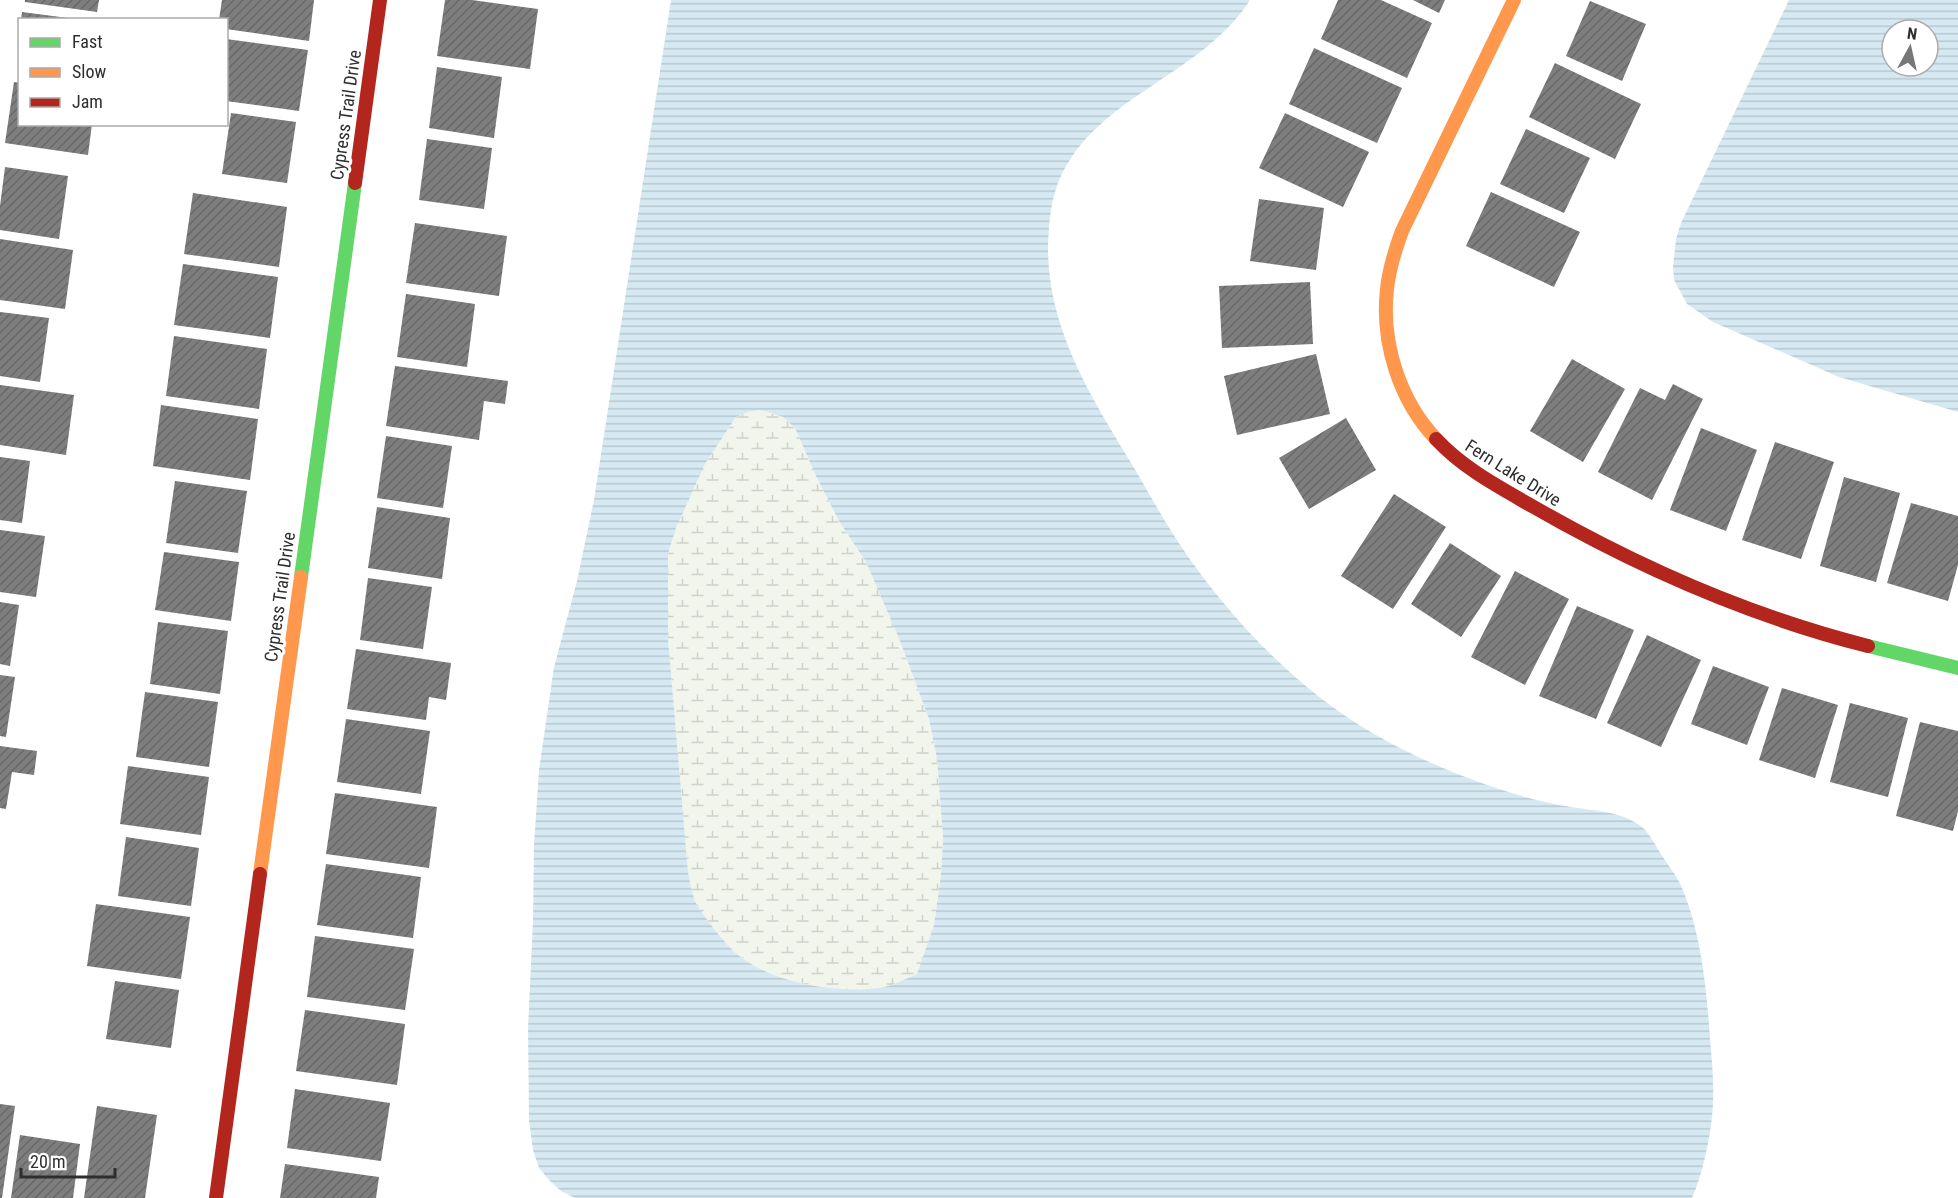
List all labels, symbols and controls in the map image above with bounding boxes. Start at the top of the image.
legend [18,18,228,126]
north arrow [1880,18,1940,78]
text: N [1906,24,1918,44]
text: Fast [72,31,103,52]
street label: Cypress Trail Drive [326,48,365,181]
text: Slow [72,61,107,82]
text: Jam [72,91,103,112]
street label: Fern Lake Drive [1462,435,1565,510]
street label: Cypress Trail Drive [260,530,299,663]
scale bar [21,1141,116,1179]
text: 20 m [30,1151,65,1172]

